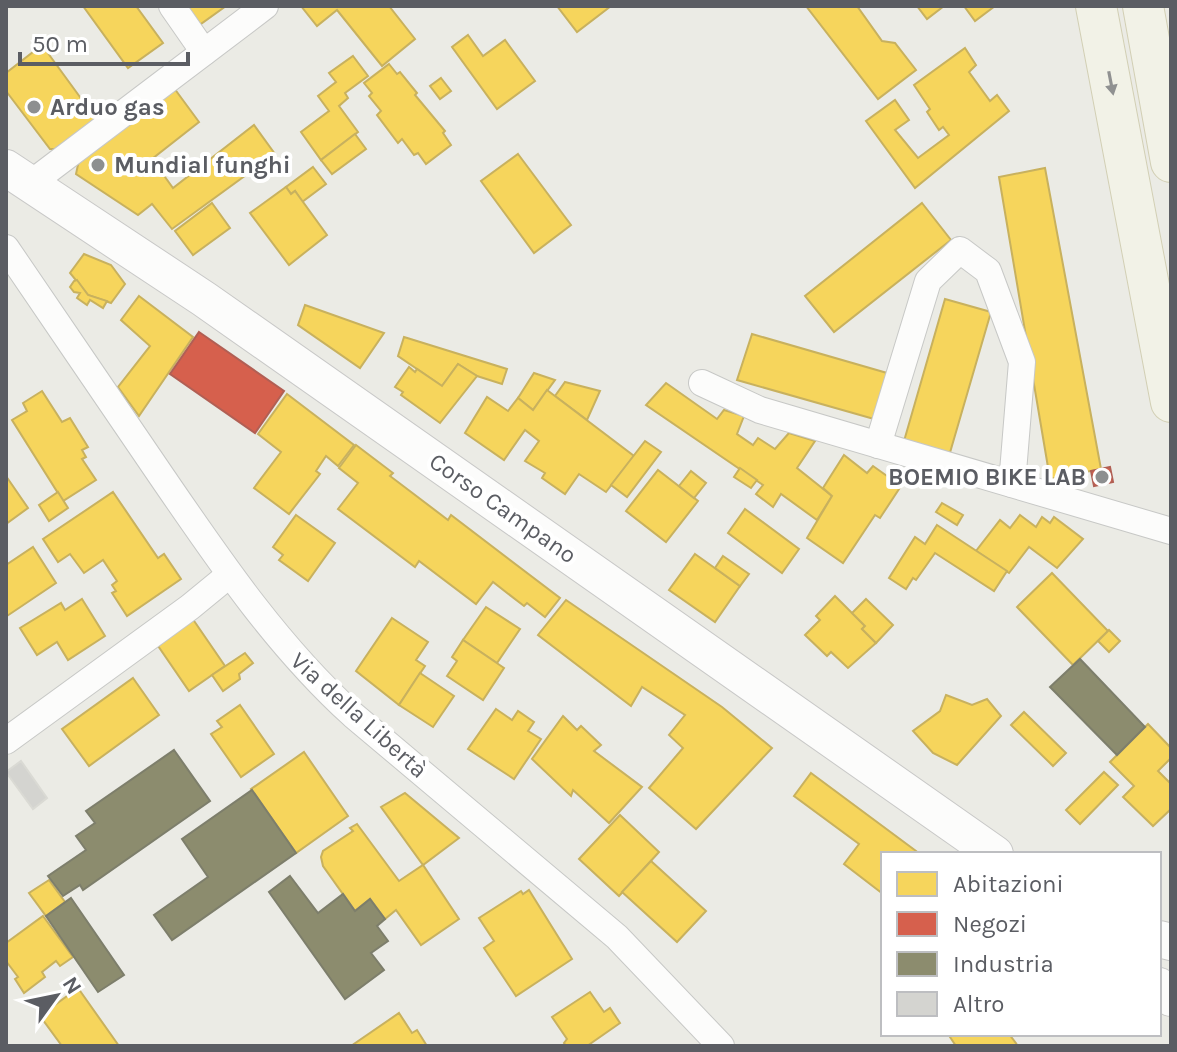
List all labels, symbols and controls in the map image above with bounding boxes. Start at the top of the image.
scale bar [20,16,188,66]
text: 50 m [32,30,88,58]
one-way arrow [1105,70,1117,95]
place label: Arduo gas [50,93,165,121]
marker: Arduo gas [25,98,43,116]
place label: Mundial funghi [114,151,291,179]
marker: Mundial funghi [89,156,107,174]
street label: Corso Campano [424,447,582,569]
place label: BOEMIO BIKE LAB [888,463,1086,491]
marker: BOEMIO BIKE LAB [1093,468,1111,486]
street label: Via della Libertà [285,646,433,784]
legend [881,852,1161,1036]
text: Abitazioni [953,870,1064,898]
text: Negozi [953,910,1027,938]
text: Industria [953,950,1054,978]
north arrow [16,956,96,1036]
text: N [57,972,87,999]
text: Altro [953,990,1004,1018]

